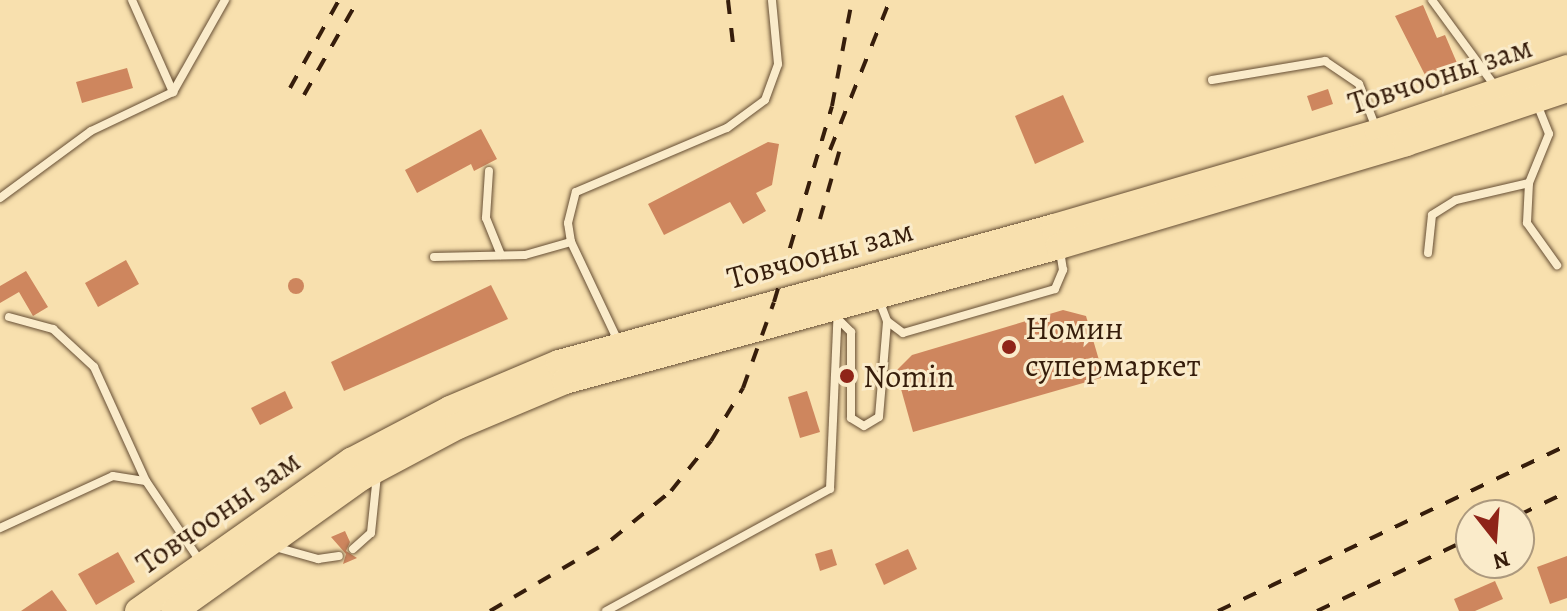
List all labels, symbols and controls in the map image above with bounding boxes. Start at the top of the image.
street label: Товчооны зам [1343,27,1537,123]
street label: Товчооны зам [723,211,917,297]
place label: Номин супермаркет [1025,310,1201,385]
marker: Номин супермаркет [1000,338,1018,356]
place label: Nomin [863,357,954,395]
marker: Nomin [838,367,856,385]
street label: Товчооны зам [129,442,307,582]
north arrow [1455,499,1535,579]
text: N [1489,543,1513,577]

